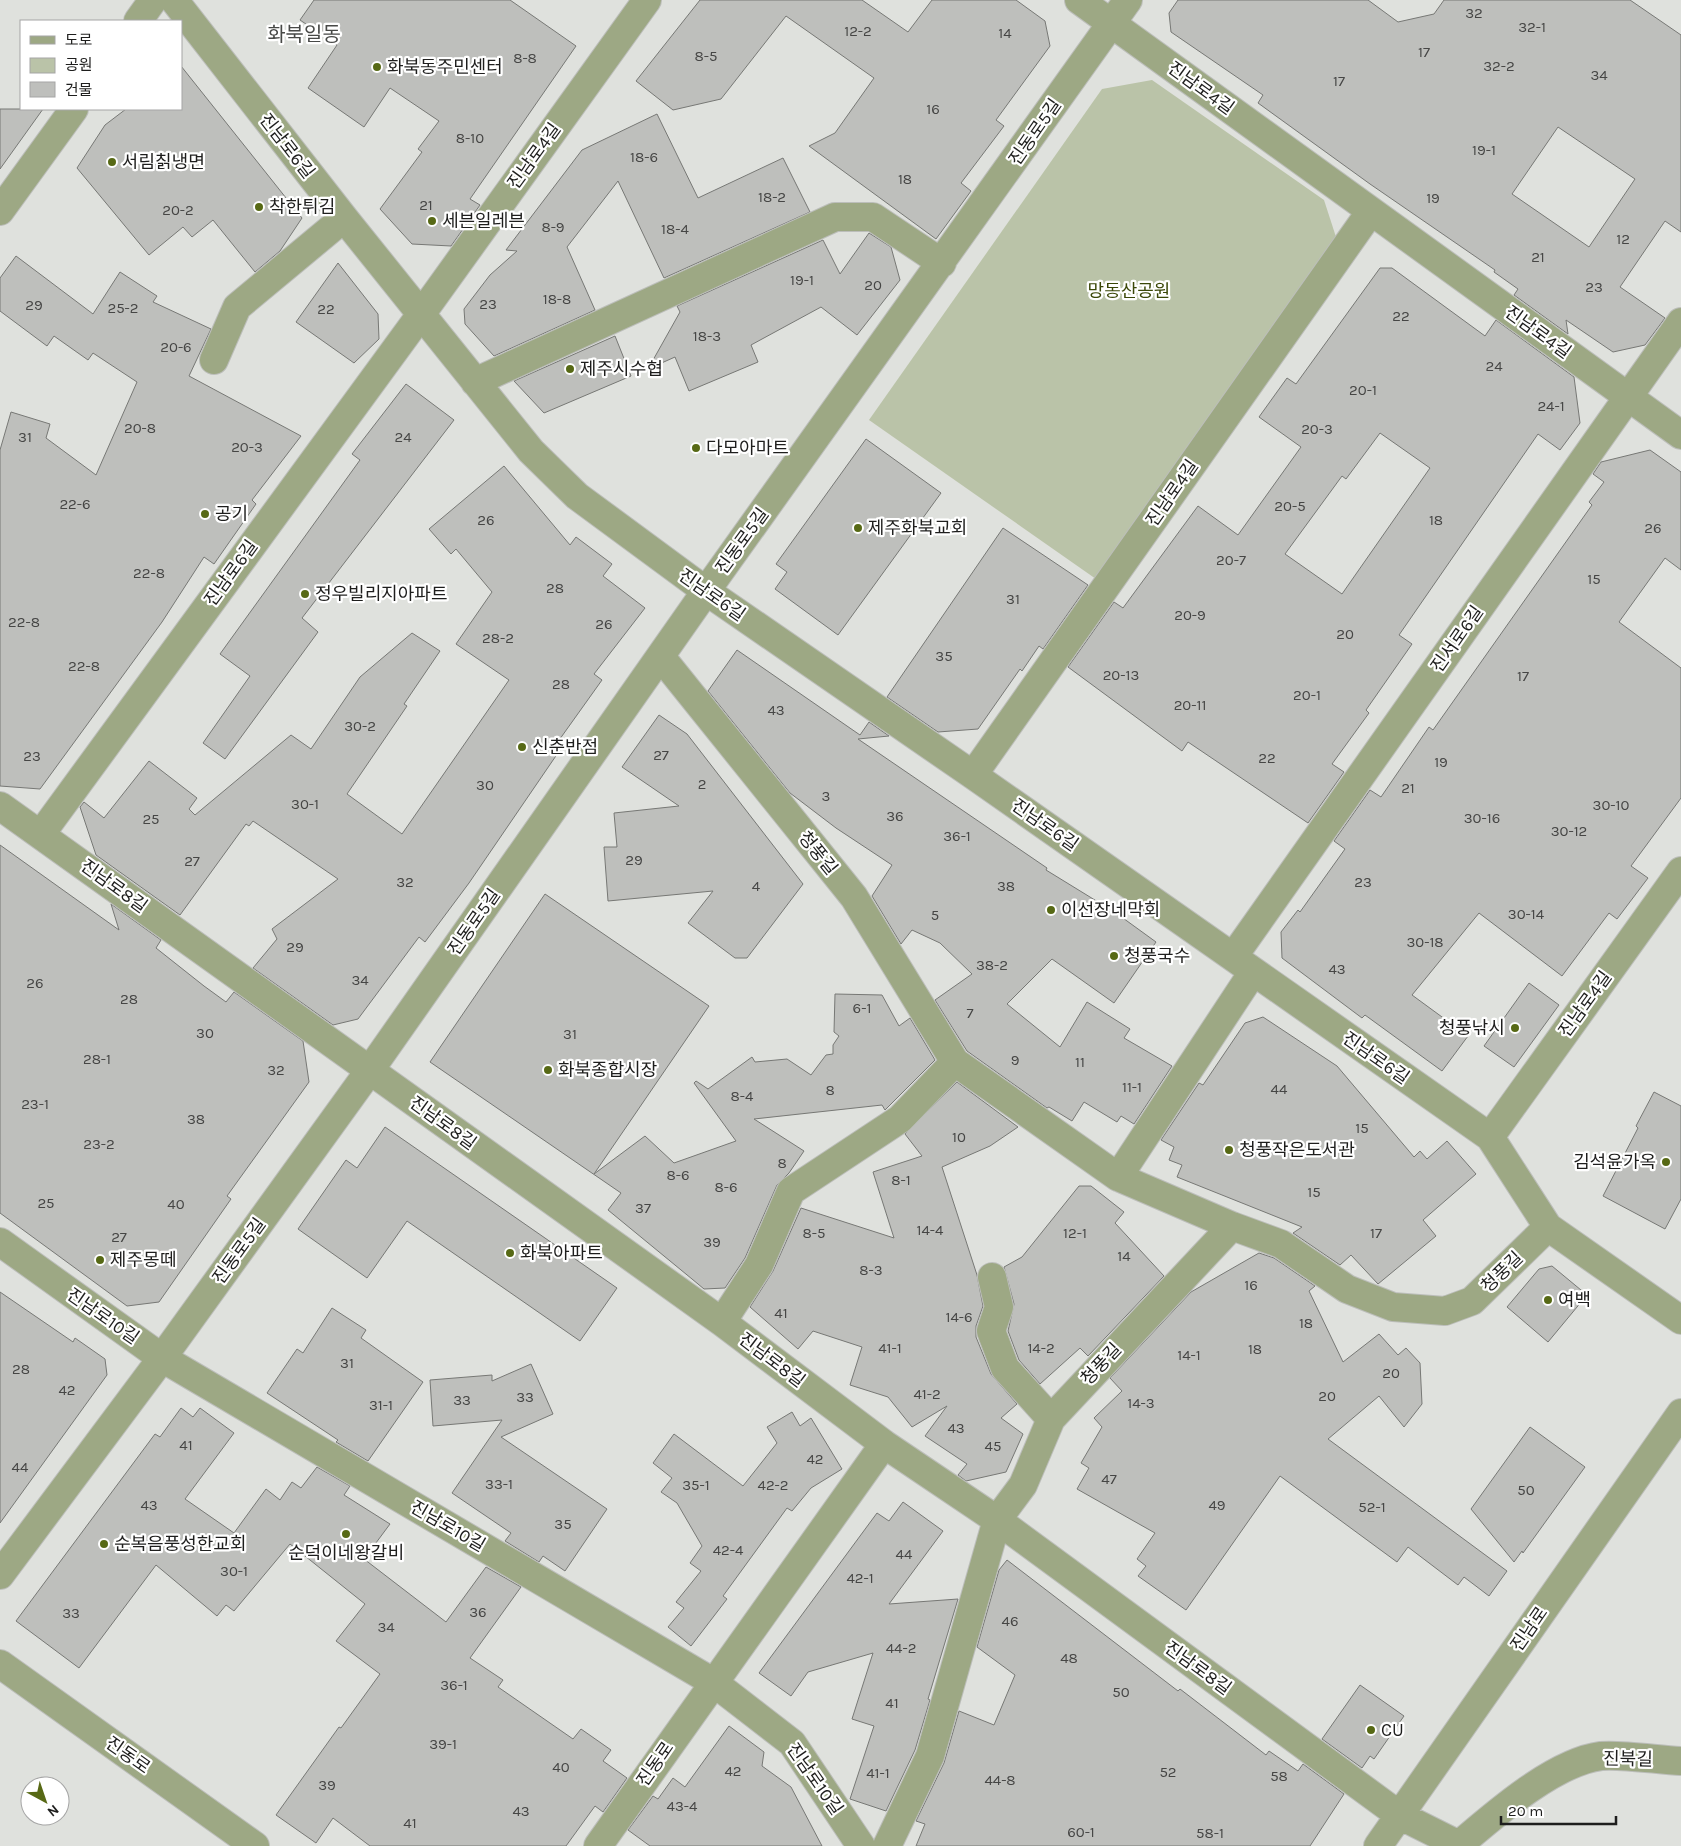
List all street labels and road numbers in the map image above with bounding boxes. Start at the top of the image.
street label: 진남로4길 [1164,57,1238,119]
street label: 진동로5길 [1004,94,1066,170]
street label: 진남로6길 [255,109,319,183]
street label: 진남로4길 [503,119,565,193]
street label: 진남로4길 [1501,301,1575,363]
street label: 진남로4길 [1141,455,1203,531]
street label: 진동로5길 [711,504,773,578]
street label: 진남로6길 [200,536,262,610]
street label: 진남로6길 [674,564,750,626]
street label: 진서로6길 [1426,601,1488,677]
street label: 진남로6길 [1007,794,1083,856]
street label: 청풍길 [794,827,842,879]
street label: 진남로8길 [76,854,152,918]
street label: 진동로5길 [443,884,505,960]
street label: 진남로4길 [1554,967,1616,1041]
street label: 진남로6길 [1338,1027,1414,1089]
street label: 진남로8길 [405,1091,481,1155]
street label: 진동로5길 [208,1214,270,1288]
street label: 청풍길 [1476,1247,1528,1297]
street label: 진남로10길 [63,1283,143,1349]
street label: 진남로8길 [735,1328,809,1392]
street label: 청풍길 [1076,1338,1126,1390]
street label: 진남로10길 [407,1496,489,1556]
street label: 진남로 [1506,1602,1552,1656]
street label: 진남로8길 [1160,1636,1236,1700]
street label: 진동로 [101,1732,155,1778]
street label: 진동로 [632,1737,678,1791]
street label: 진남로10길 [782,1739,848,1819]
street label: 진북길 [1603,1748,1653,1770]

